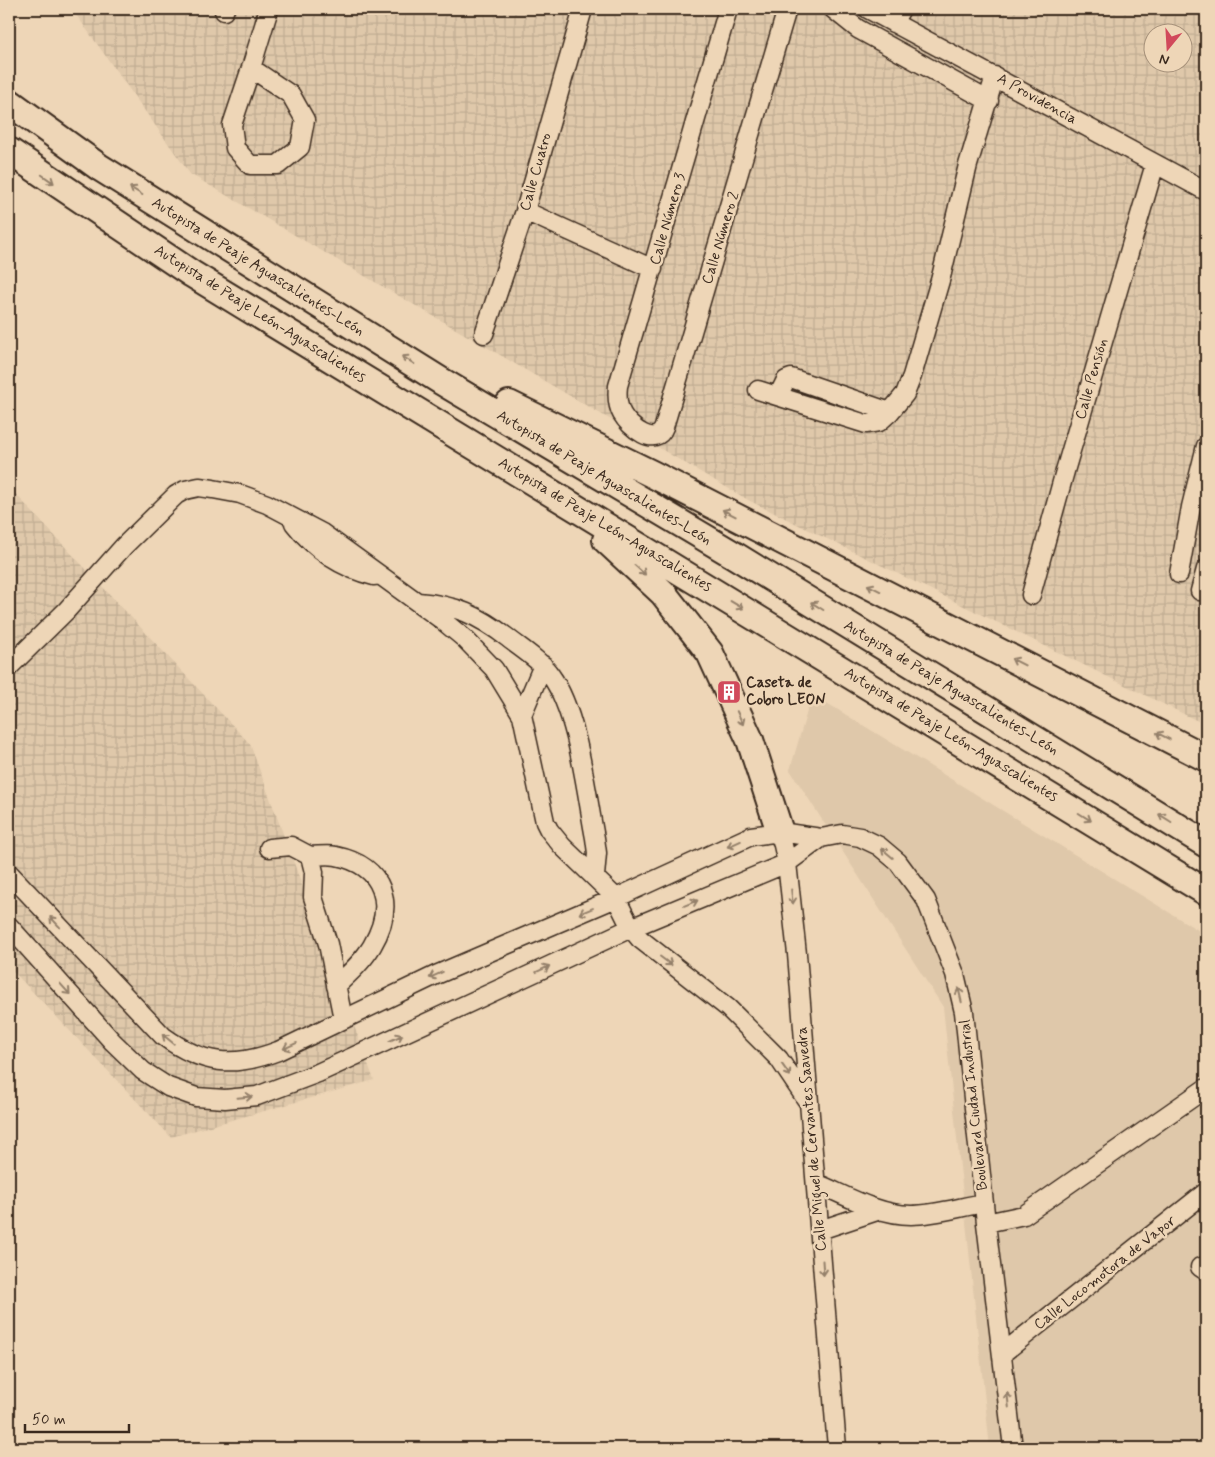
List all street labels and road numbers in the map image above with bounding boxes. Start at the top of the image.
street label: A Providencia [993,69,1081,129]
street label: Calle Cuatro [515,131,557,213]
street label: Calle Número 3 [645,170,691,268]
street label: Calle Número 2 [697,189,745,287]
street label: Autopista de Peaje Aguascalientes-León [148,193,368,341]
street label: Autopista de Peaje León-Aguascalientes [150,240,370,388]
street label: Calle Pensión [1071,336,1113,422]
street label: Autopista de Peaje Aguascalientes-León [493,406,715,550]
street label: Autopista de Peaje León-Aguascalientes [494,453,716,597]
street label: Autopista de Peaje Aguascalientes-León [840,616,1062,760]
street label: Autopista de Peaje León-Aguascalientes [840,663,1062,807]
street label: Boulevard Ciudad Industrial [955,1018,993,1191]
street label: Calle Miguel de Cervantes Saavedra [792,1025,833,1252]
street label: Calle Locomotora de Vapor [1030,1211,1180,1335]

